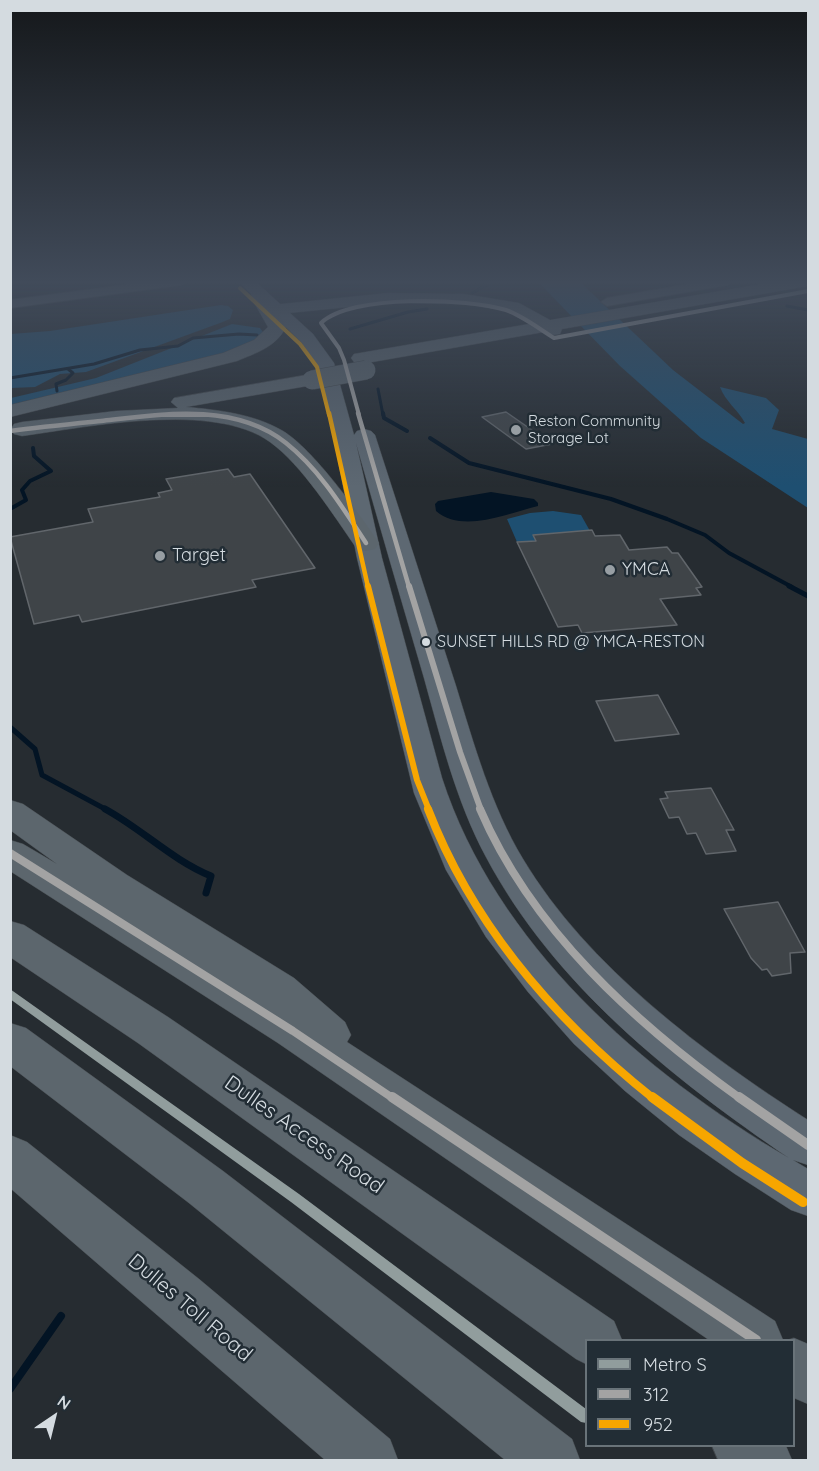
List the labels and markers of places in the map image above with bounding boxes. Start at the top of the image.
place label: Reston Community Storage Lot [528,412,661,447]
marker: Reston Community Storage Lot [509,423,523,437]
place label: Target [172,545,226,567]
marker: Target [153,549,167,563]
place label: YMCA [622,559,670,581]
marker: YMCA [603,563,617,577]
place label: SUNSET HILLS RD @ YMCA-RESTON [437,632,705,652]
marker: SUNSET HILLS RD @ YMCA-RESTON [420,636,432,648]

